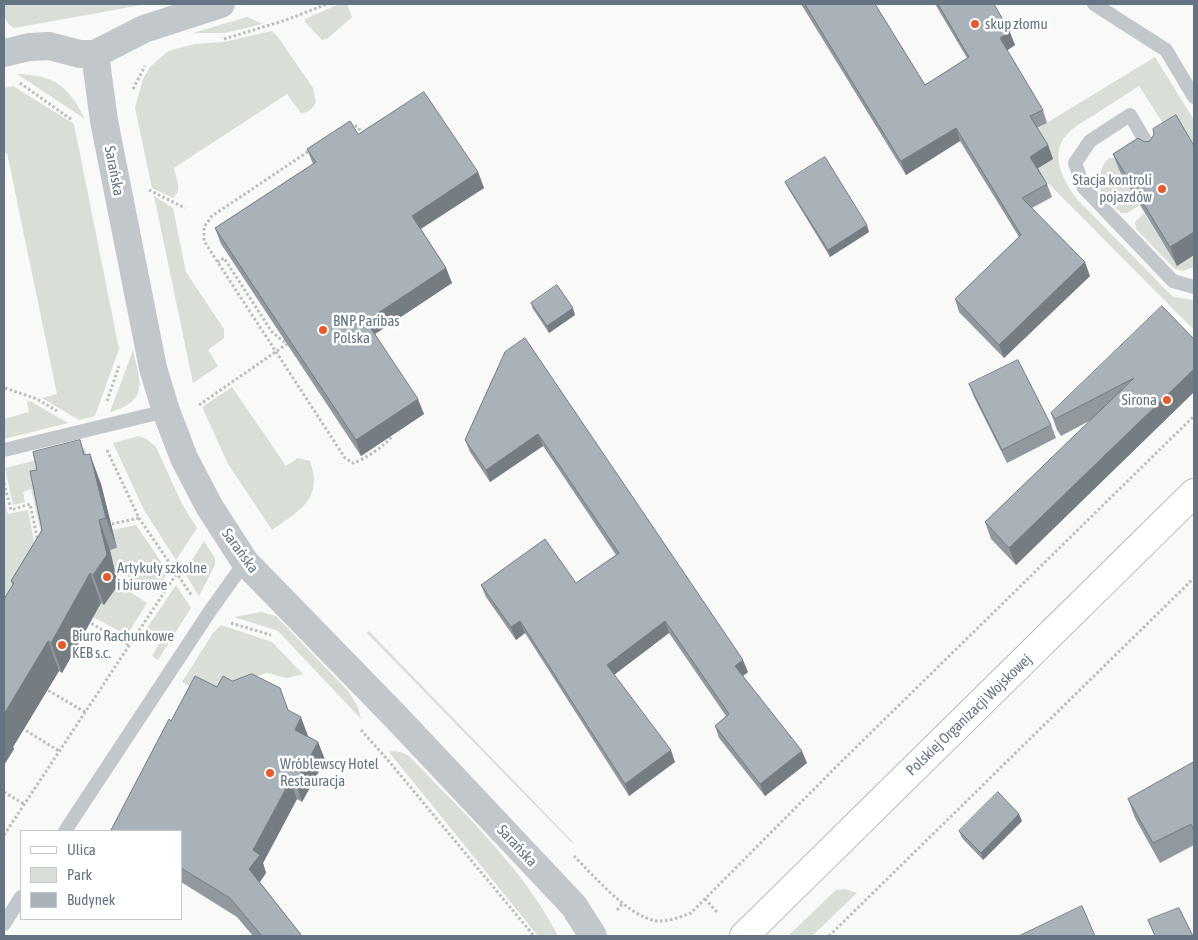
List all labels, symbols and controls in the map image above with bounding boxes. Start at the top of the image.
place label: skup złomu [985,15,1048,33]
marker: skup złomu [969,18,981,30]
street label: Sarańska [100,144,128,198]
place label: Stacja kontroli pojazdów [1073,171,1152,206]
marker: Stacja kontroli pojazdów [1156,183,1168,195]
place label: BNP Paribas Polska [333,312,400,347]
marker: BNP Paribas Polska [317,324,329,336]
place label: Sirona [1122,391,1157,409]
marker: Sirona [1161,394,1173,406]
street label: Sarańska [218,525,262,577]
place label: Artykuły szkolne i biurowe [117,559,207,594]
marker: Artykuły szkolne i biurowe [101,571,113,583]
place label: Biuro Rachunkowe KEB s.c. [72,627,174,662]
marker: Biuro Rachunkowe KEB s.c. [56,639,68,651]
street label: Polskiej Organizacji Wojskowej [903,650,1035,780]
place label: Wróblewscy Hotel Restauracja [280,755,379,790]
marker: Wróblewscy Hotel Restauracja [264,767,276,779]
street label: Sarańska [493,821,541,871]
legend [20,830,182,920]
text: Ulica [67,841,96,858]
text: Park [67,866,92,883]
text: Budynek [67,891,115,908]

